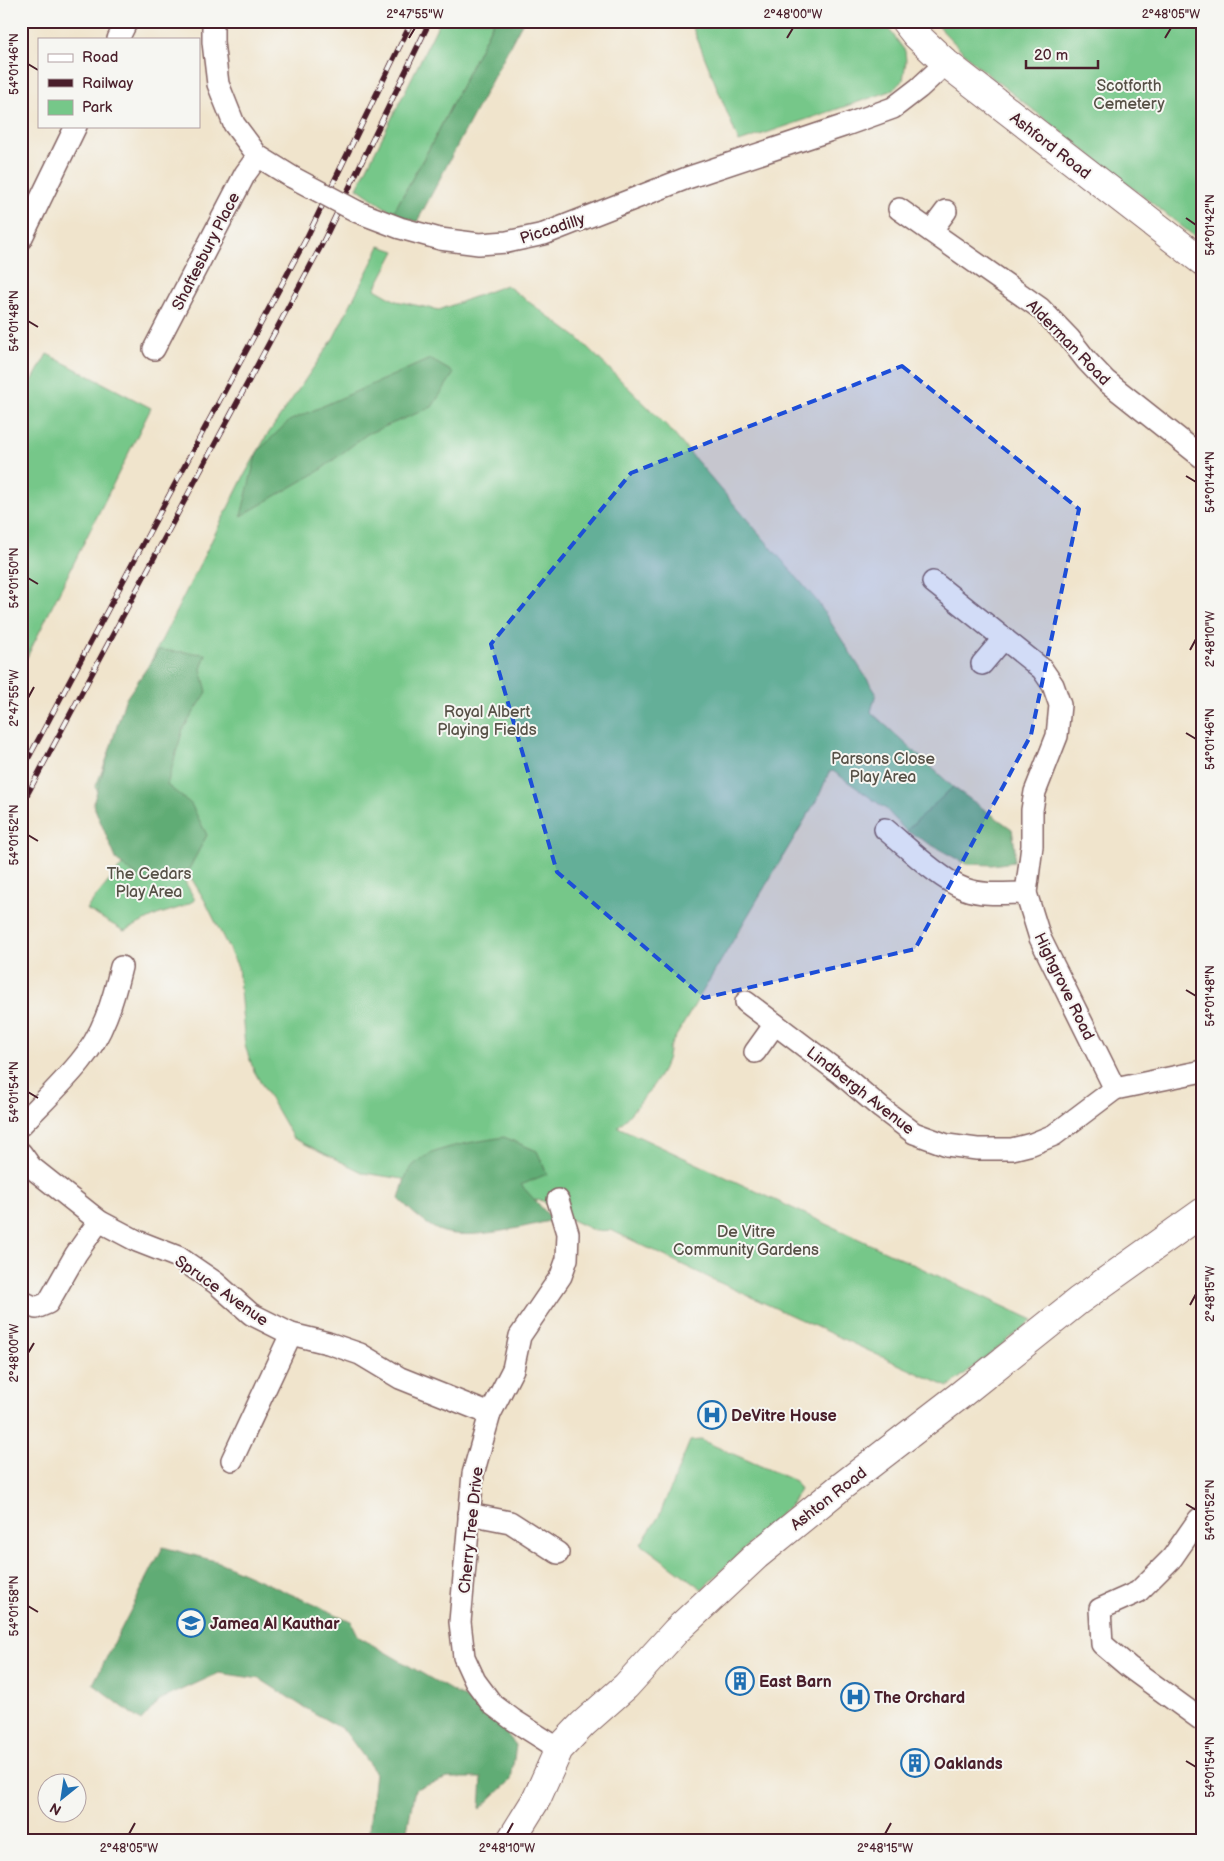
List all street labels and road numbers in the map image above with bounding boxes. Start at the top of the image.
street label: Ashford Road [1006,109,1094,184]
street label: Shaftesbury Place [168,189,244,314]
street label: Piccadilly [518,210,588,249]
street label: Alderman Road [1022,296,1114,390]
street label: Highgrove Road [1029,930,1098,1043]
street label: Lindbergh Avenue [803,1043,918,1139]
street label: Spruce Avenue [171,1252,272,1331]
street label: Ashton Road [787,1464,871,1535]
street label: Cherry Tree Drive [455,1465,488,1594]

